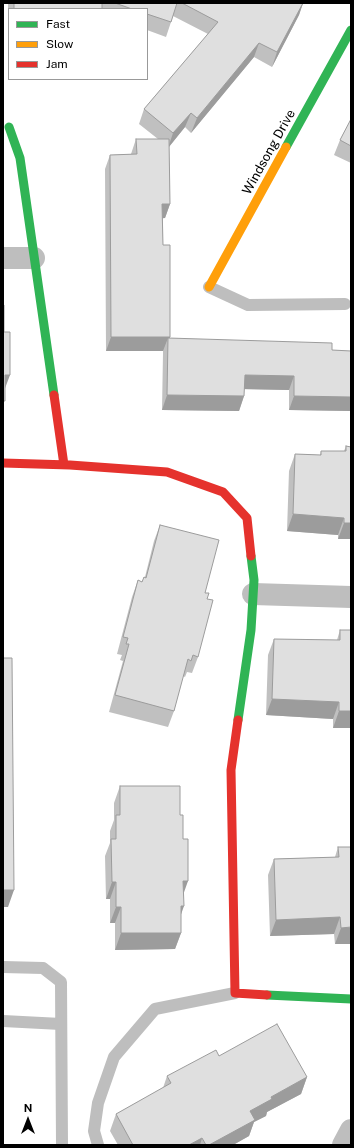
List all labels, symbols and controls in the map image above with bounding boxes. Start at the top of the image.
legend [8,8,148,80]
text: Fast [46,17,70,31]
text: Slow [46,37,73,51]
text: Jam [46,57,68,71]
street label: Windsong Drive [239,107,299,197]
north arrow [8,1100,48,1140]
text: N [24,1102,32,1114]

